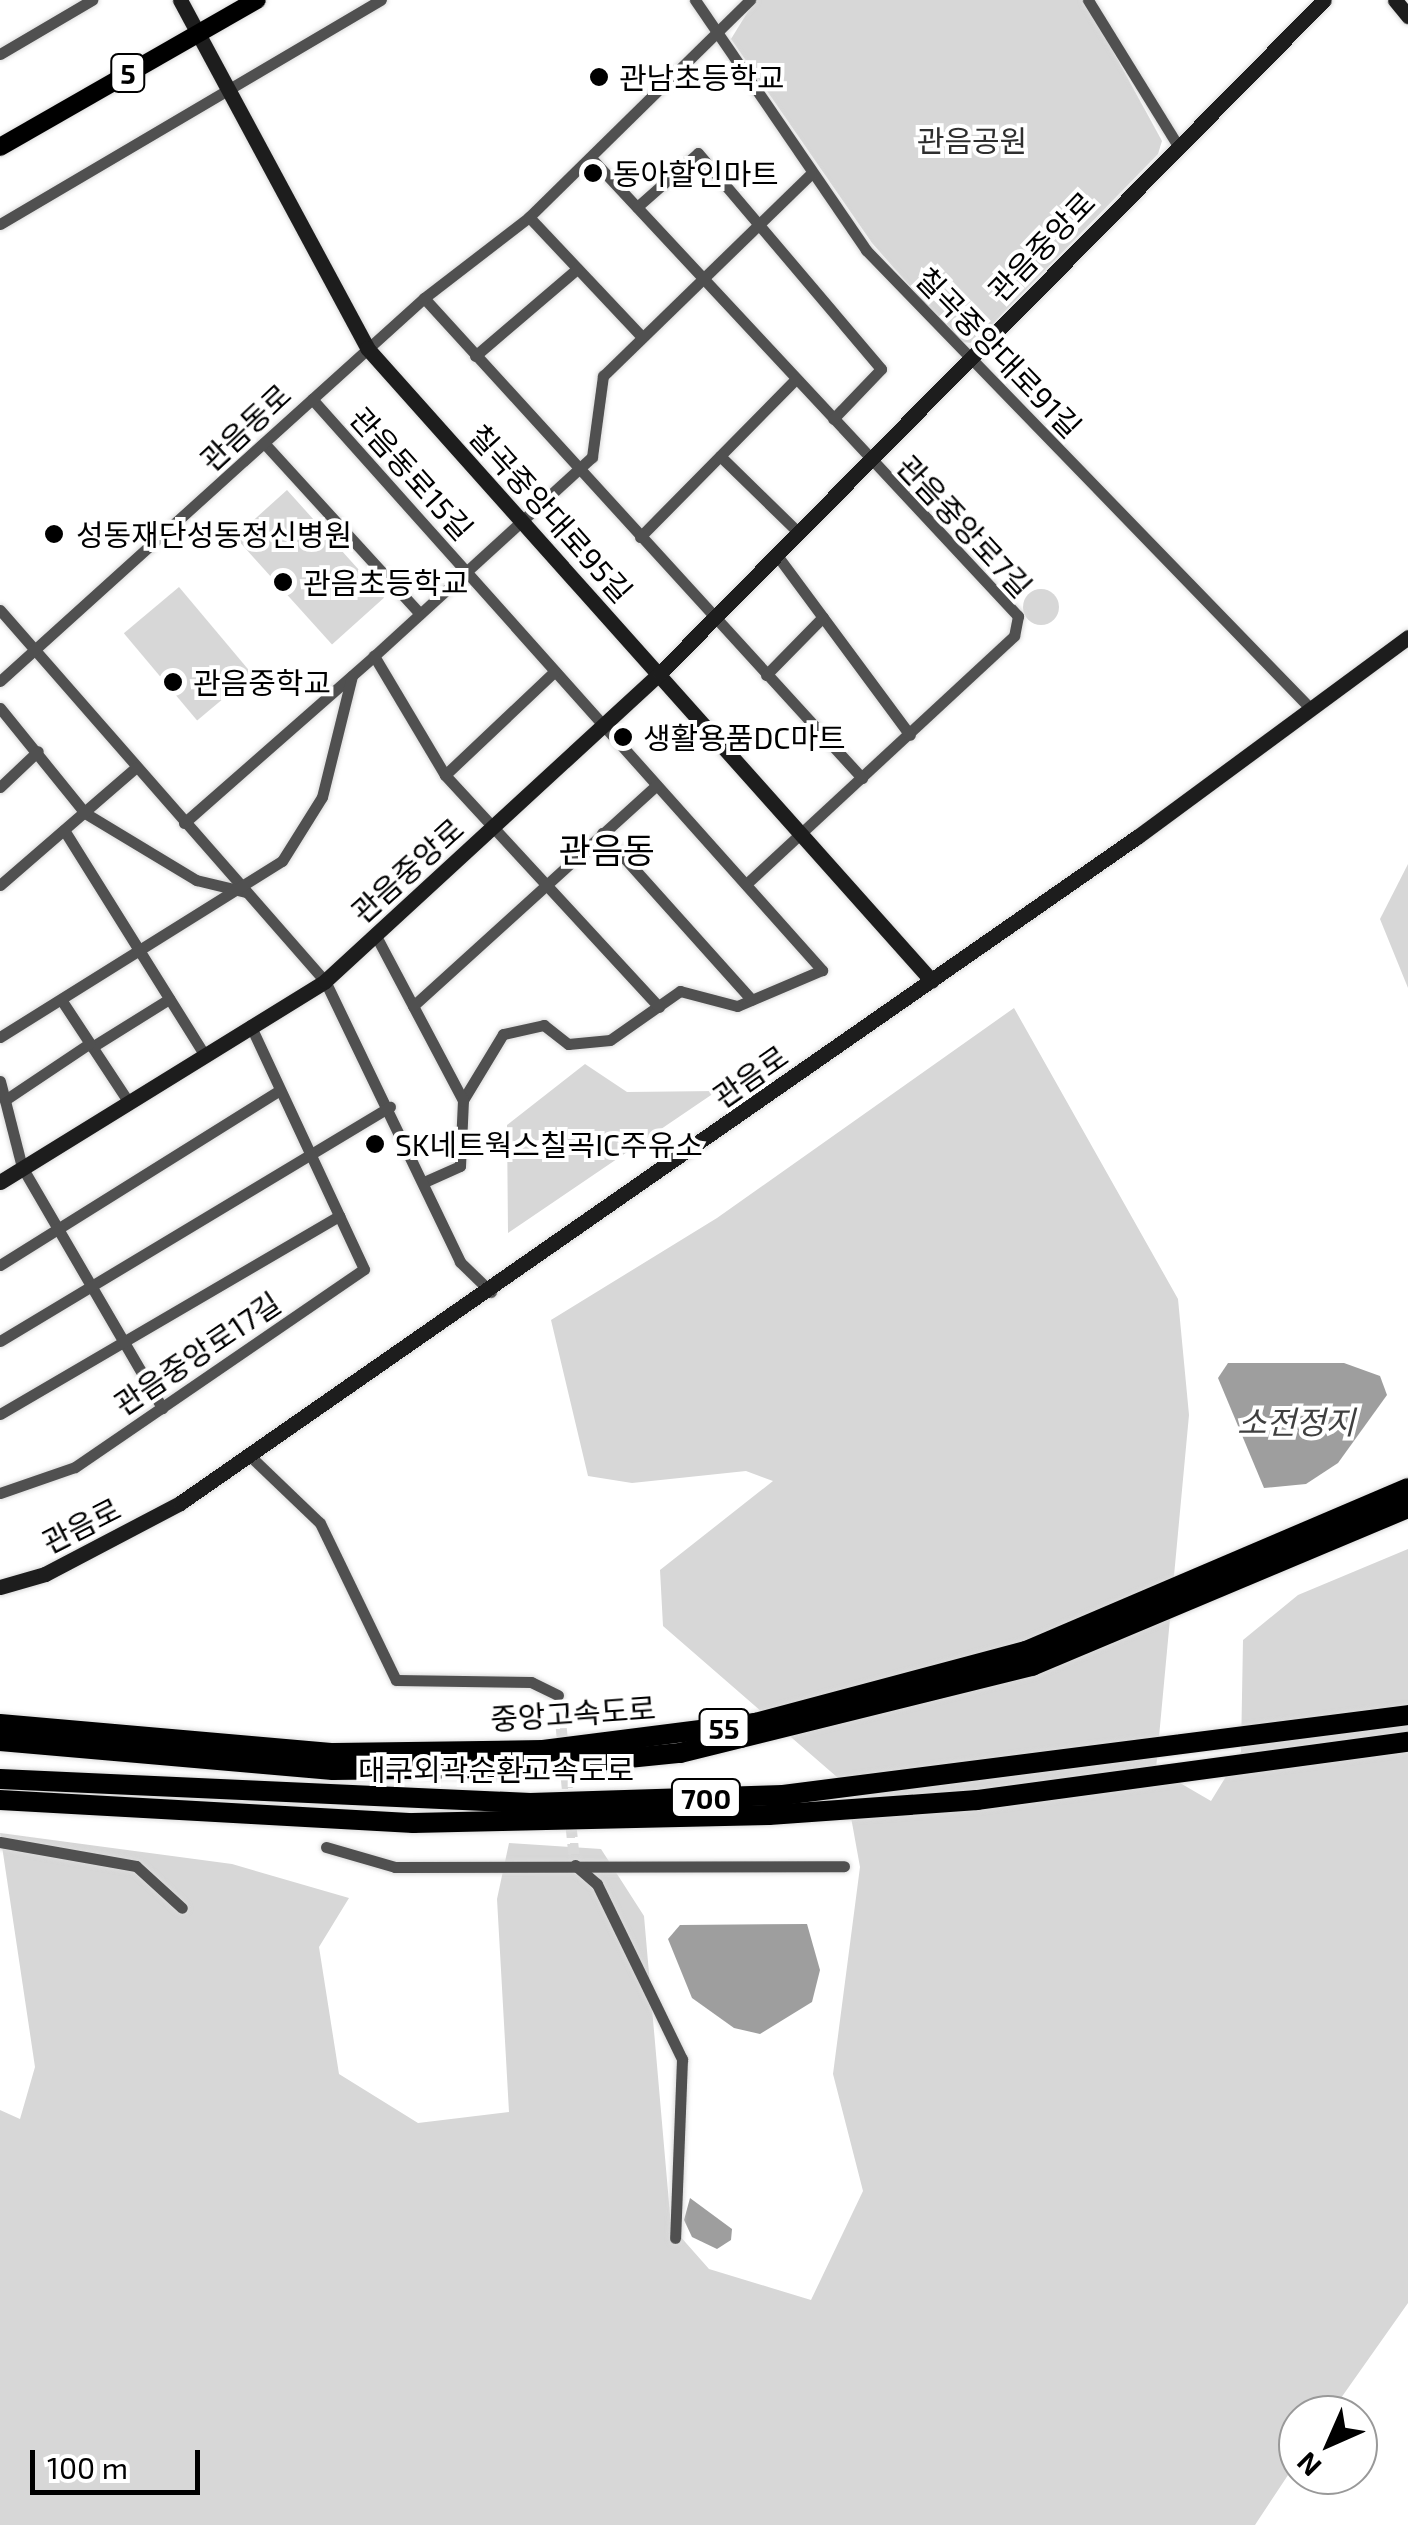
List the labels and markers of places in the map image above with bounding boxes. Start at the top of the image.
place label: 관남초등학교 [619,59,785,95]
marker: 관남초등학교 [588,66,610,88]
place label: 동아할인마트 [613,155,779,191]
marker: 동아할인마트 [582,162,604,184]
place label: 성동재단성동정신병원 [76,516,352,552]
marker: 성동재단성동정신병원 [41,521,67,547]
place label: 관음초등학교 [303,564,469,600]
marker: 관음초등학교 [272,571,294,593]
place label: 관음중학교 [193,664,331,700]
marker: 관음중학교 [162,671,184,693]
place label: 생활용품DC마트 [643,719,846,755]
marker: 생활용품DC마트 [612,726,634,748]
place label: SK네트웍스칠곡IC주유소 [395,1126,703,1162]
marker: SK네트웍스칠곡IC주유소 [364,1133,386,1155]

